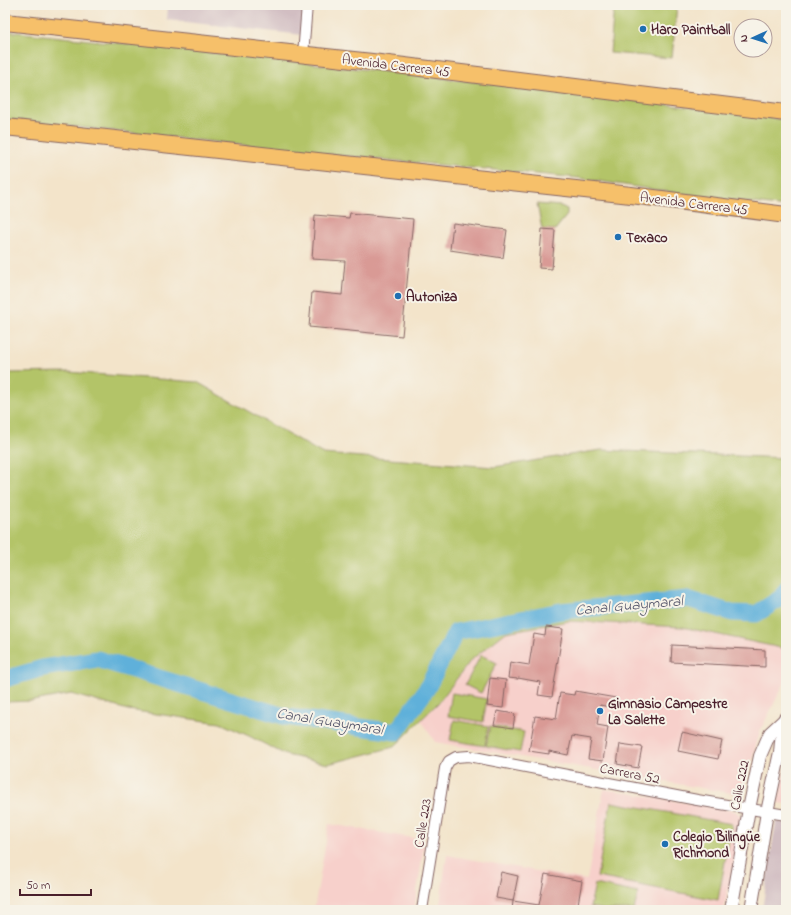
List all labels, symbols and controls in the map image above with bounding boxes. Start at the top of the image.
north arrow [733,18,773,58]
place label: Haro Paintball [651,20,731,41]
marker: Haro Paintball [638,24,648,34]
text: N [736,34,752,43]
street label: Avenida Carrera 45 [341,49,451,84]
street label: Avenida Carrera 45 [639,187,749,222]
place label: Texaco [626,228,668,249]
marker: Texaco [613,232,623,242]
place label: Autoniza [406,287,458,308]
marker: Autoniza [393,291,403,301]
water label: Canal Guaymaral [575,590,686,623]
place label: Gimnasio Campestre La Salette [608,694,728,731]
water label: Canal Guaymaral [275,703,387,743]
marker: Gimnasio Campestre La Salette [595,706,605,716]
street label: Carrera 52 [598,758,661,791]
street label: Calle 222 [725,758,756,812]
street label: Calle 223 [409,797,438,849]
place label: Colegio Bilingüe Richmond [672,827,761,864]
marker: Colegio Bilingüe Richmond [660,839,670,849]
scale bar [20,871,91,897]
text: 50 m [26,877,50,895]

